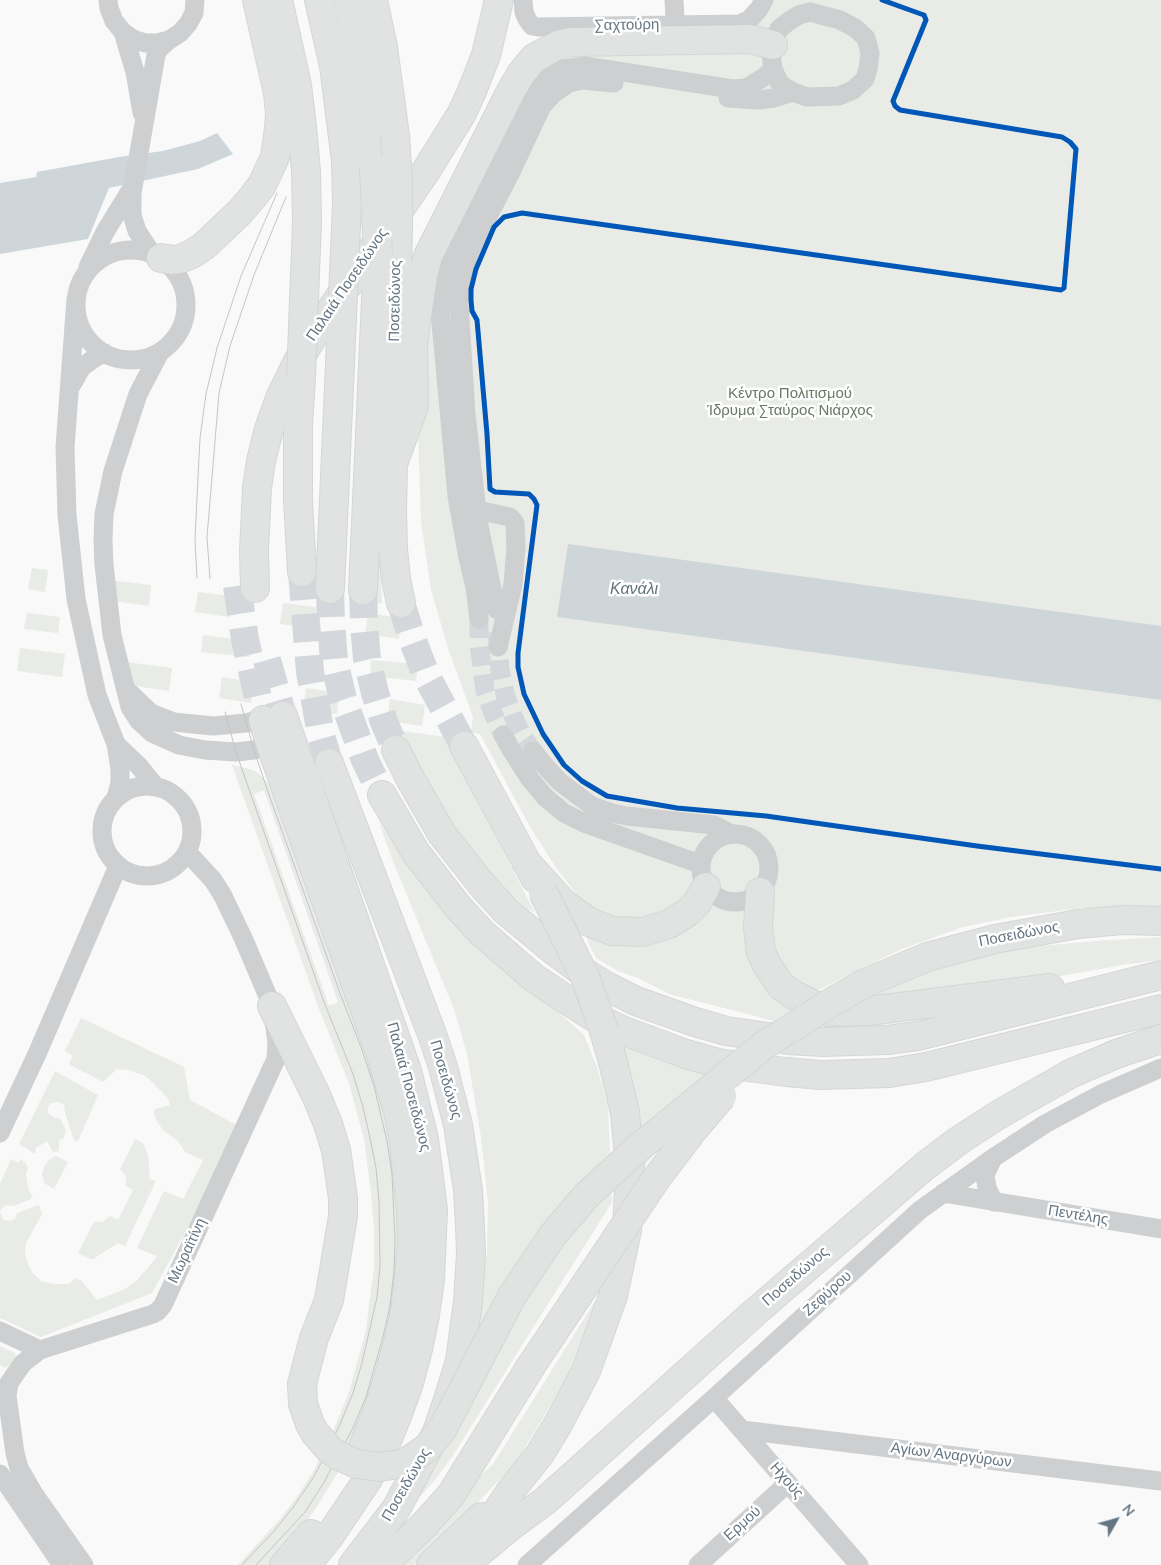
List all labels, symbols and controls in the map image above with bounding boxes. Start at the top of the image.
street label: Σαχτούρη [595,16,659,36]
street label: Παλαιά Ποσειδώνος [303,225,393,345]
street label: Ποσειδώνος [386,260,406,342]
park label: Κέντρο Πολιτισμού Ίδρυμα Σταύρος Νιάρχος [707,385,873,420]
water label: Κανάλι [610,580,658,600]
street label: Ποσειδώνος [977,918,1061,952]
street label: Παλαιά Ποσειδώνος [382,1020,434,1154]
street label: Ποσειδώνος [425,1038,465,1122]
street label: Πεντέλης [1047,1202,1109,1230]
street label: Μωραϊτίνη [165,1216,211,1286]
street label: Ποσειδώνος [759,1243,833,1311]
street label: Ζεφύρου [800,1268,856,1320]
street label: Αγίων Αναργύρων [890,1440,1012,1472]
street label: Ποσειδώνος [379,1445,435,1525]
street label: Ηχούς [765,1459,807,1503]
north arrow [1091,1495,1141,1545]
text: N [1117,1500,1139,1520]
street label: Ερμού [721,1503,765,1545]

